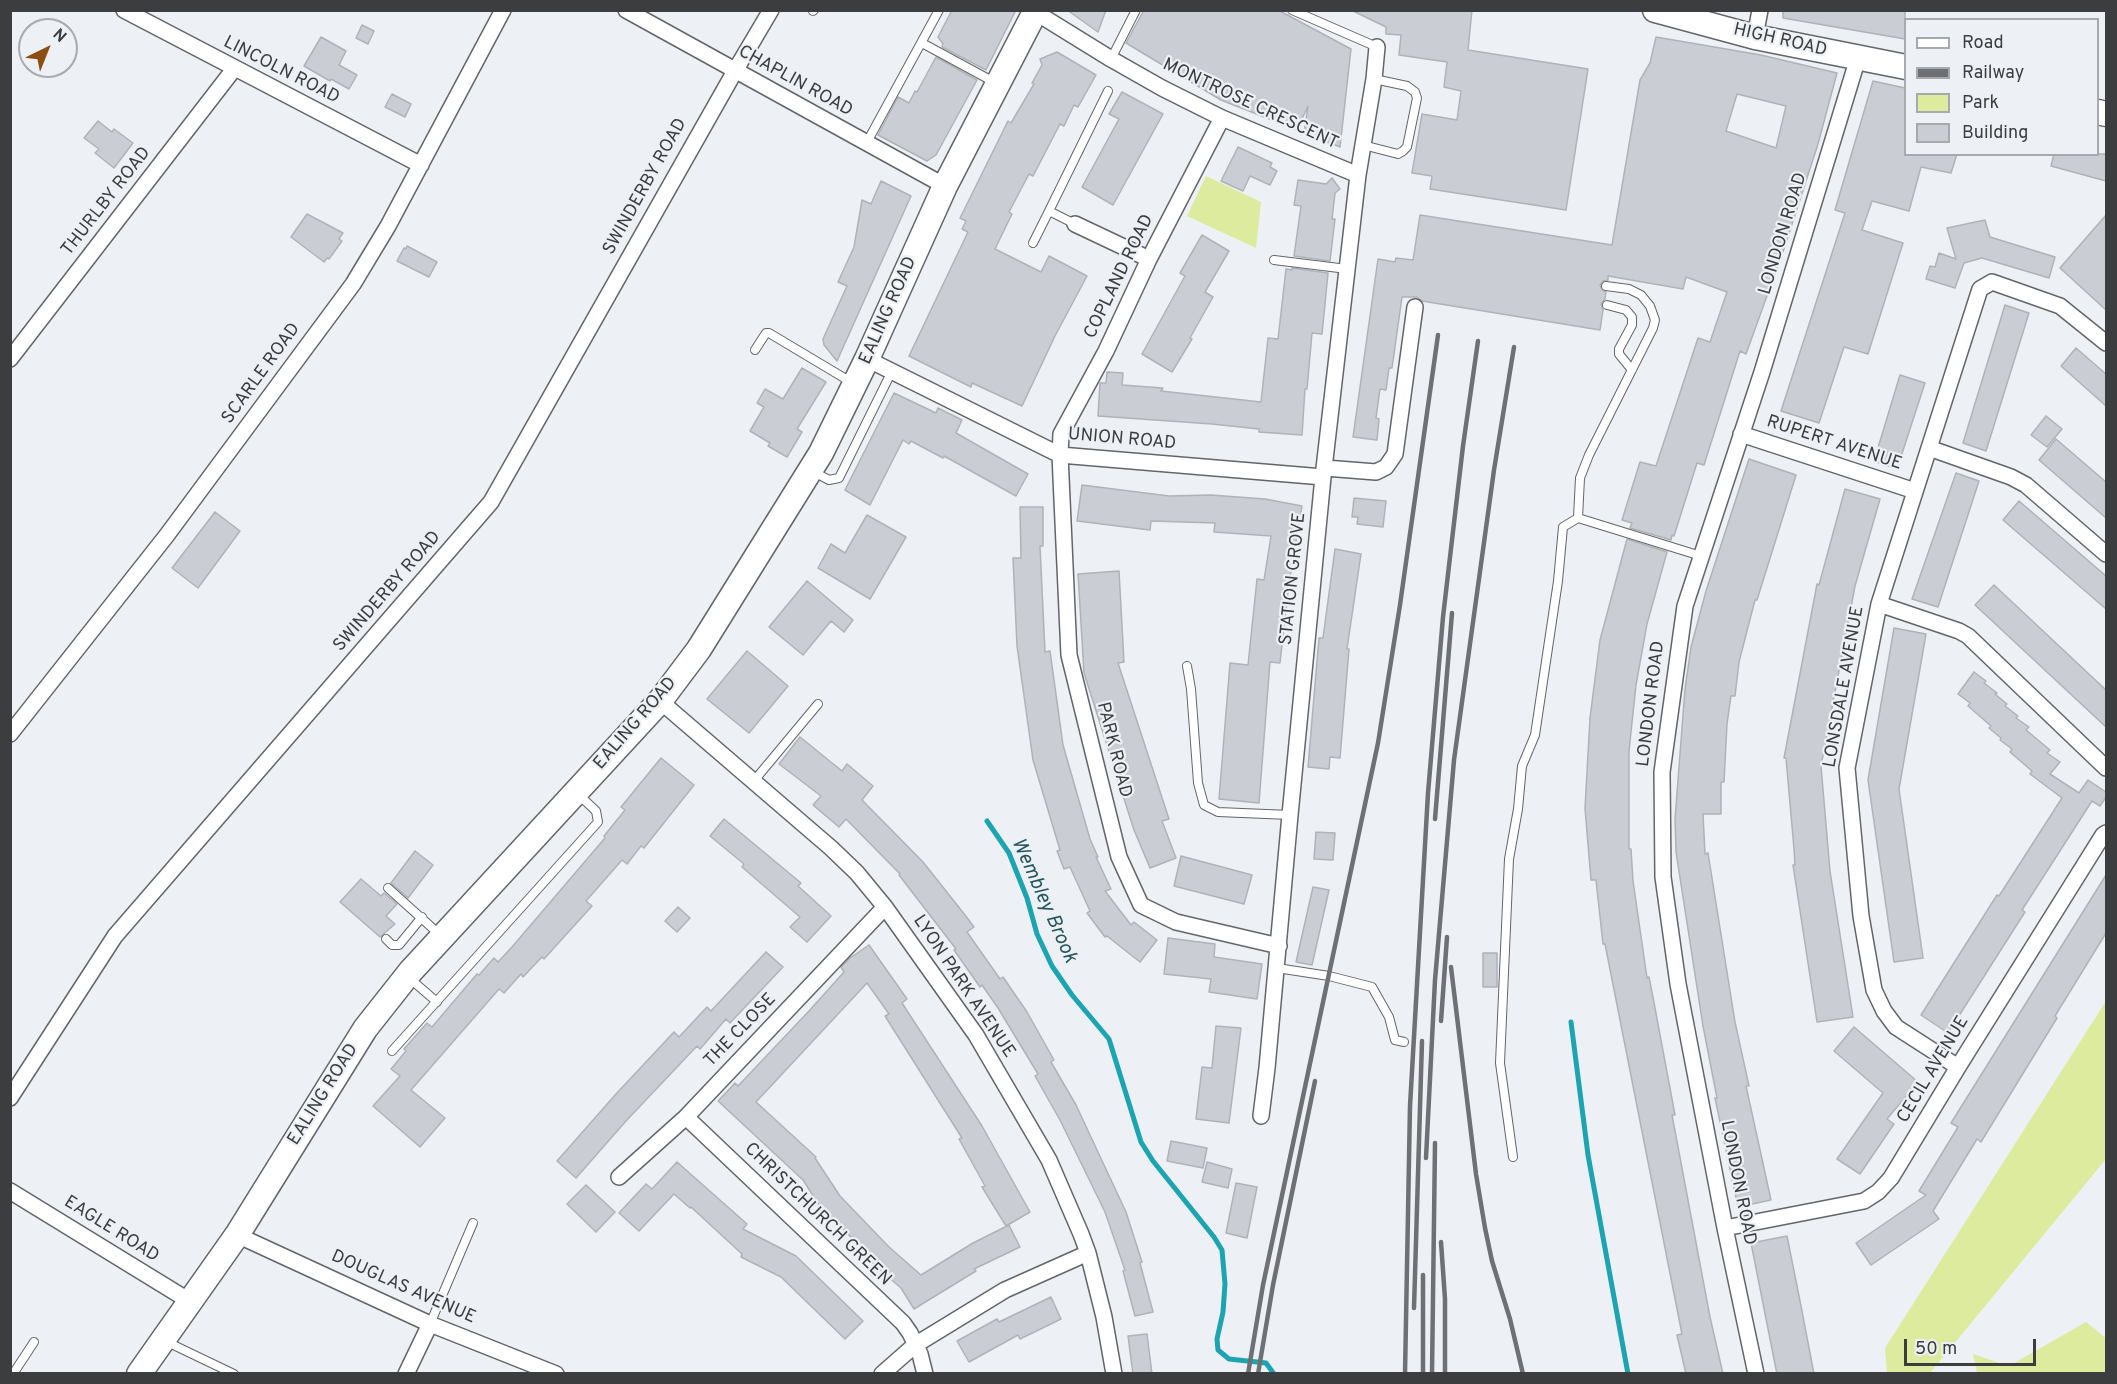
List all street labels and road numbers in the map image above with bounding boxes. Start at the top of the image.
street label: HIGH ROAD [1731,20,1829,62]
street label: LINCOLN ROAD [219,32,343,110]
street label: CHAPLIN ROAD [734,42,856,122]
street label: MONTROSE CRESCENT [1159,55,1341,155]
street label: SWINDERBY ROAD [600,115,692,259]
street label: THURLBY ROAD [58,143,156,261]
street label: LONDON ROAD [1755,170,1813,298]
street label: COPLAND ROAD [1081,211,1159,343]
street label: EALING ROAD [856,254,922,368]
street label: SCARLE ROAD [218,319,306,429]
street label: RUPERT AVENUE [1764,412,1904,476]
street label: UNION ROAD [1067,425,1177,455]
street label: STATION GROVE [1276,512,1312,646]
street label: SWINDERBY ROAD [330,527,446,657]
street label: LONSDALE AVENUE [1820,605,1870,769]
street label: LONDON ROAD [1634,640,1670,768]
street label: EALING ROAD [590,673,682,775]
street label: PARK ROAD [1091,700,1135,800]
street label: LYON PARK AVENUE [907,911,1019,1063]
street label: THE CLOSE [701,990,781,1072]
street label: CECIL AVENUE [1894,1013,1974,1127]
street label: EALING ROAD [284,1040,364,1150]
street label: LONDON ROAD [1714,1119,1760,1247]
street label: CHRISTCHURCH GREEN [739,1139,895,1291]
street label: EAGLE ROAD [59,1192,163,1268]
street label: DOUGLAS AVENUE [327,1246,479,1330]

